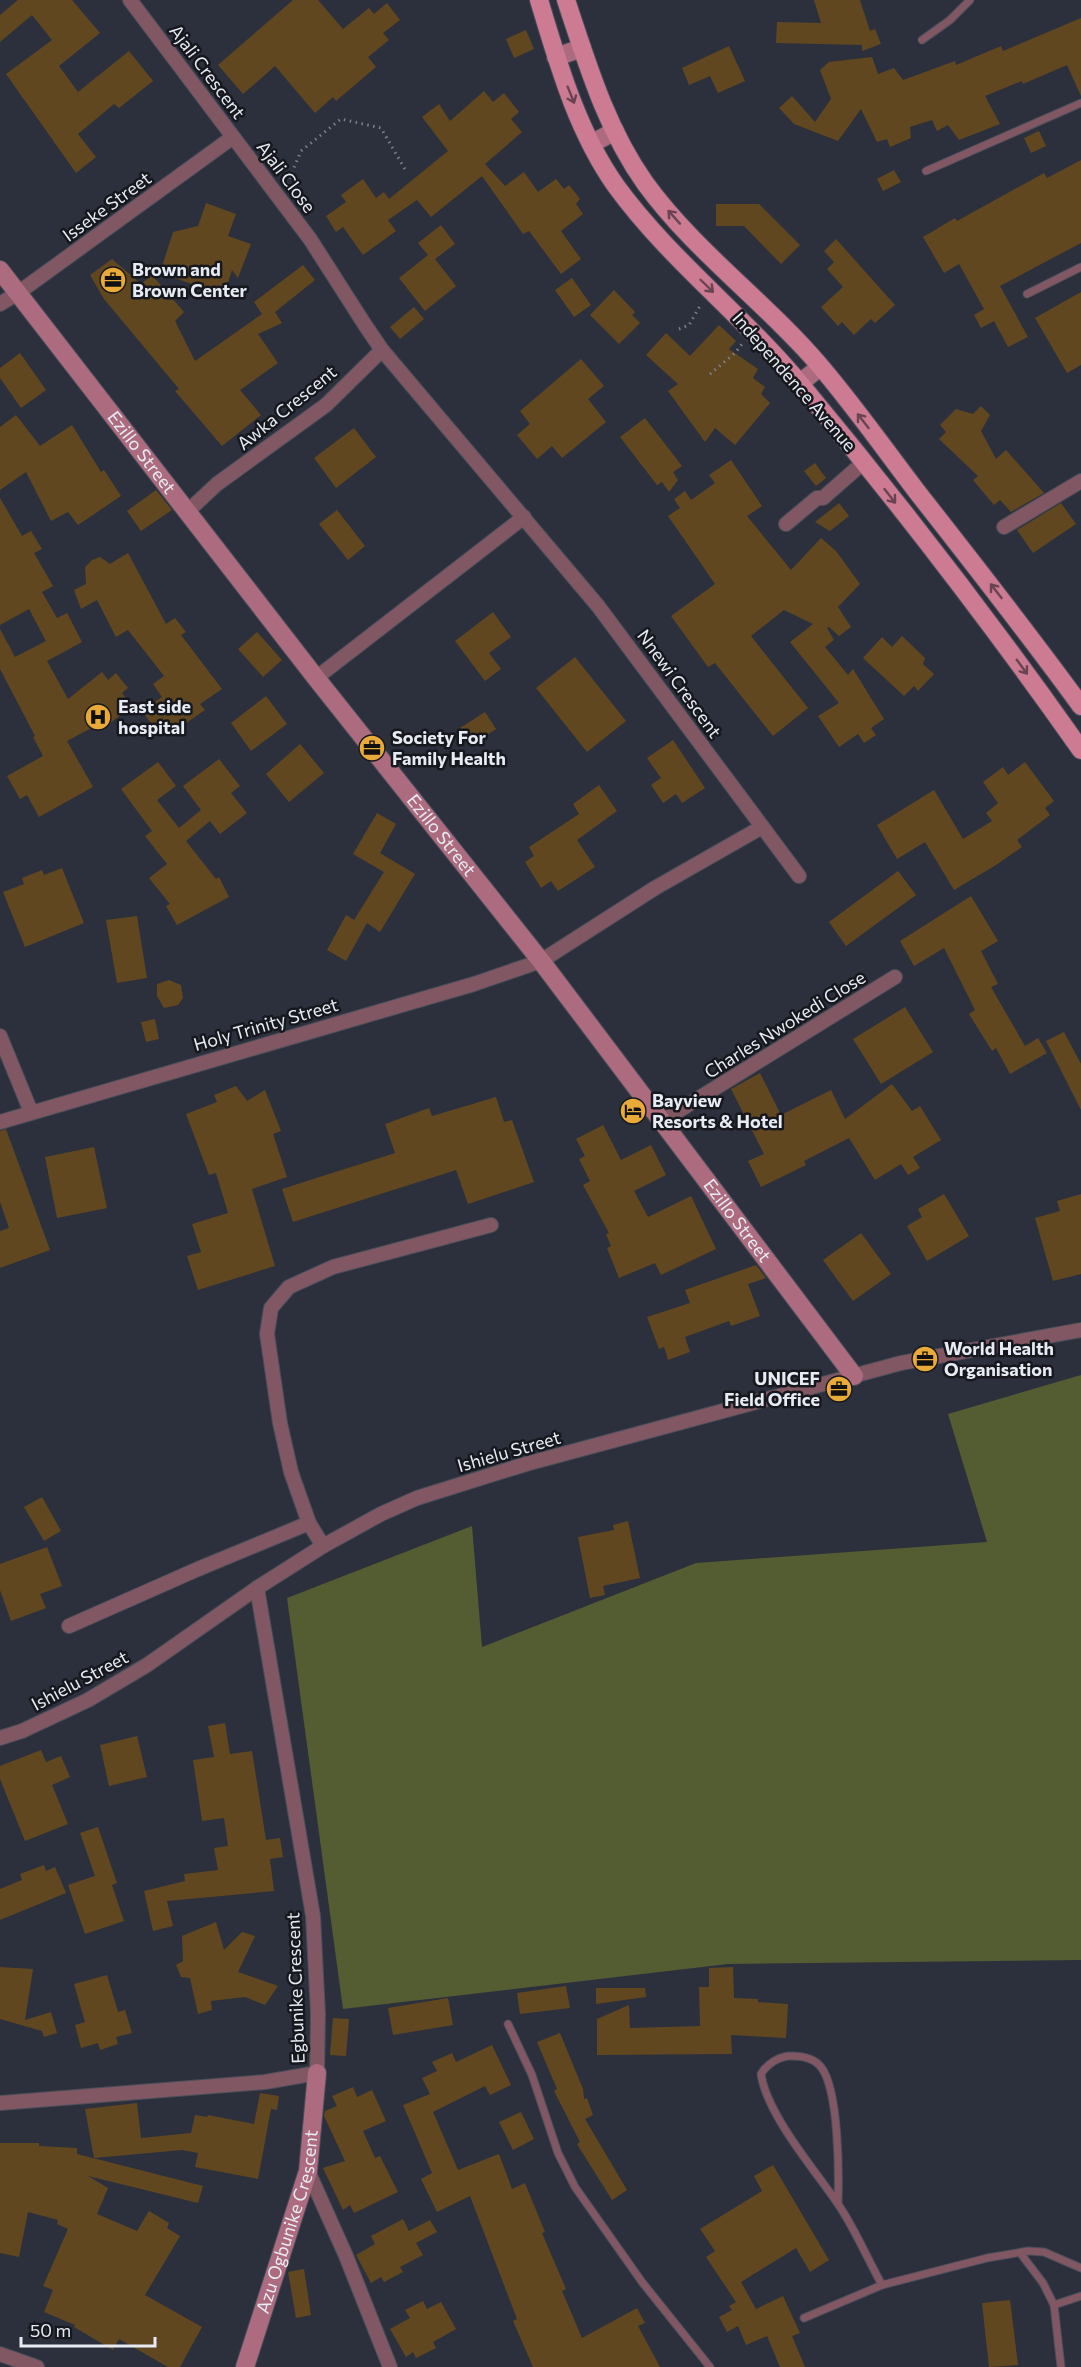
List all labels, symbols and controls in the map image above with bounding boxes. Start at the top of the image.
street label: Ajali Crescent [165,20,250,123]
one-way arrow [566,86,577,104]
street label: Ajali Close [253,136,321,217]
street label: Isseke Street [58,167,155,246]
one-way arrow [667,210,681,225]
place label: Brown and Brown Center [132,258,247,301]
office icon: Brown and Brown Center [98,265,128,295]
one-way arrow [700,278,715,293]
street label: Independence Avenue [728,307,861,456]
street label: Awka Crescent [232,360,341,454]
street label: Ezillo Street [103,406,181,498]
one-way arrow [856,414,869,430]
one-way arrow [884,488,897,504]
one-way arrow [989,584,1002,600]
street label: Nnewi Crescent [633,625,727,742]
one-way arrow [1016,658,1028,675]
place label: East side hospital [118,695,191,738]
hospital icon: East side hospital [83,702,113,732]
place label: Society For Family Health [392,726,506,769]
office icon: Society For Family Health [357,733,387,763]
street label: Ezillo Street [403,789,481,880]
street label: Charles Nwokedi Close [700,966,869,1083]
street label: Holy Trinity Street [191,993,341,1055]
place label: Bayview Resorts & Hotel [652,1089,783,1132]
hotel icon: Bayview Resorts & Hotel [618,1096,648,1126]
street label: Ezillo Street [699,1174,776,1266]
place label: World Health Organisation [944,1337,1054,1380]
office icon: World Health Organisation [910,1344,940,1374]
place label: UNICEF Field Office [724,1367,820,1410]
office icon: UNICEF Field Office [824,1374,854,1404]
street label: Ishielu Street [454,1426,563,1476]
street label: Ishielu Street [27,1645,132,1715]
street label: Egbunike Crescent [281,1912,309,2064]
street label: Azu Ogbunike Crescent [251,2129,322,2316]
scale bar [21,2310,154,2348]
text: 50 m [30,2319,71,2341]

